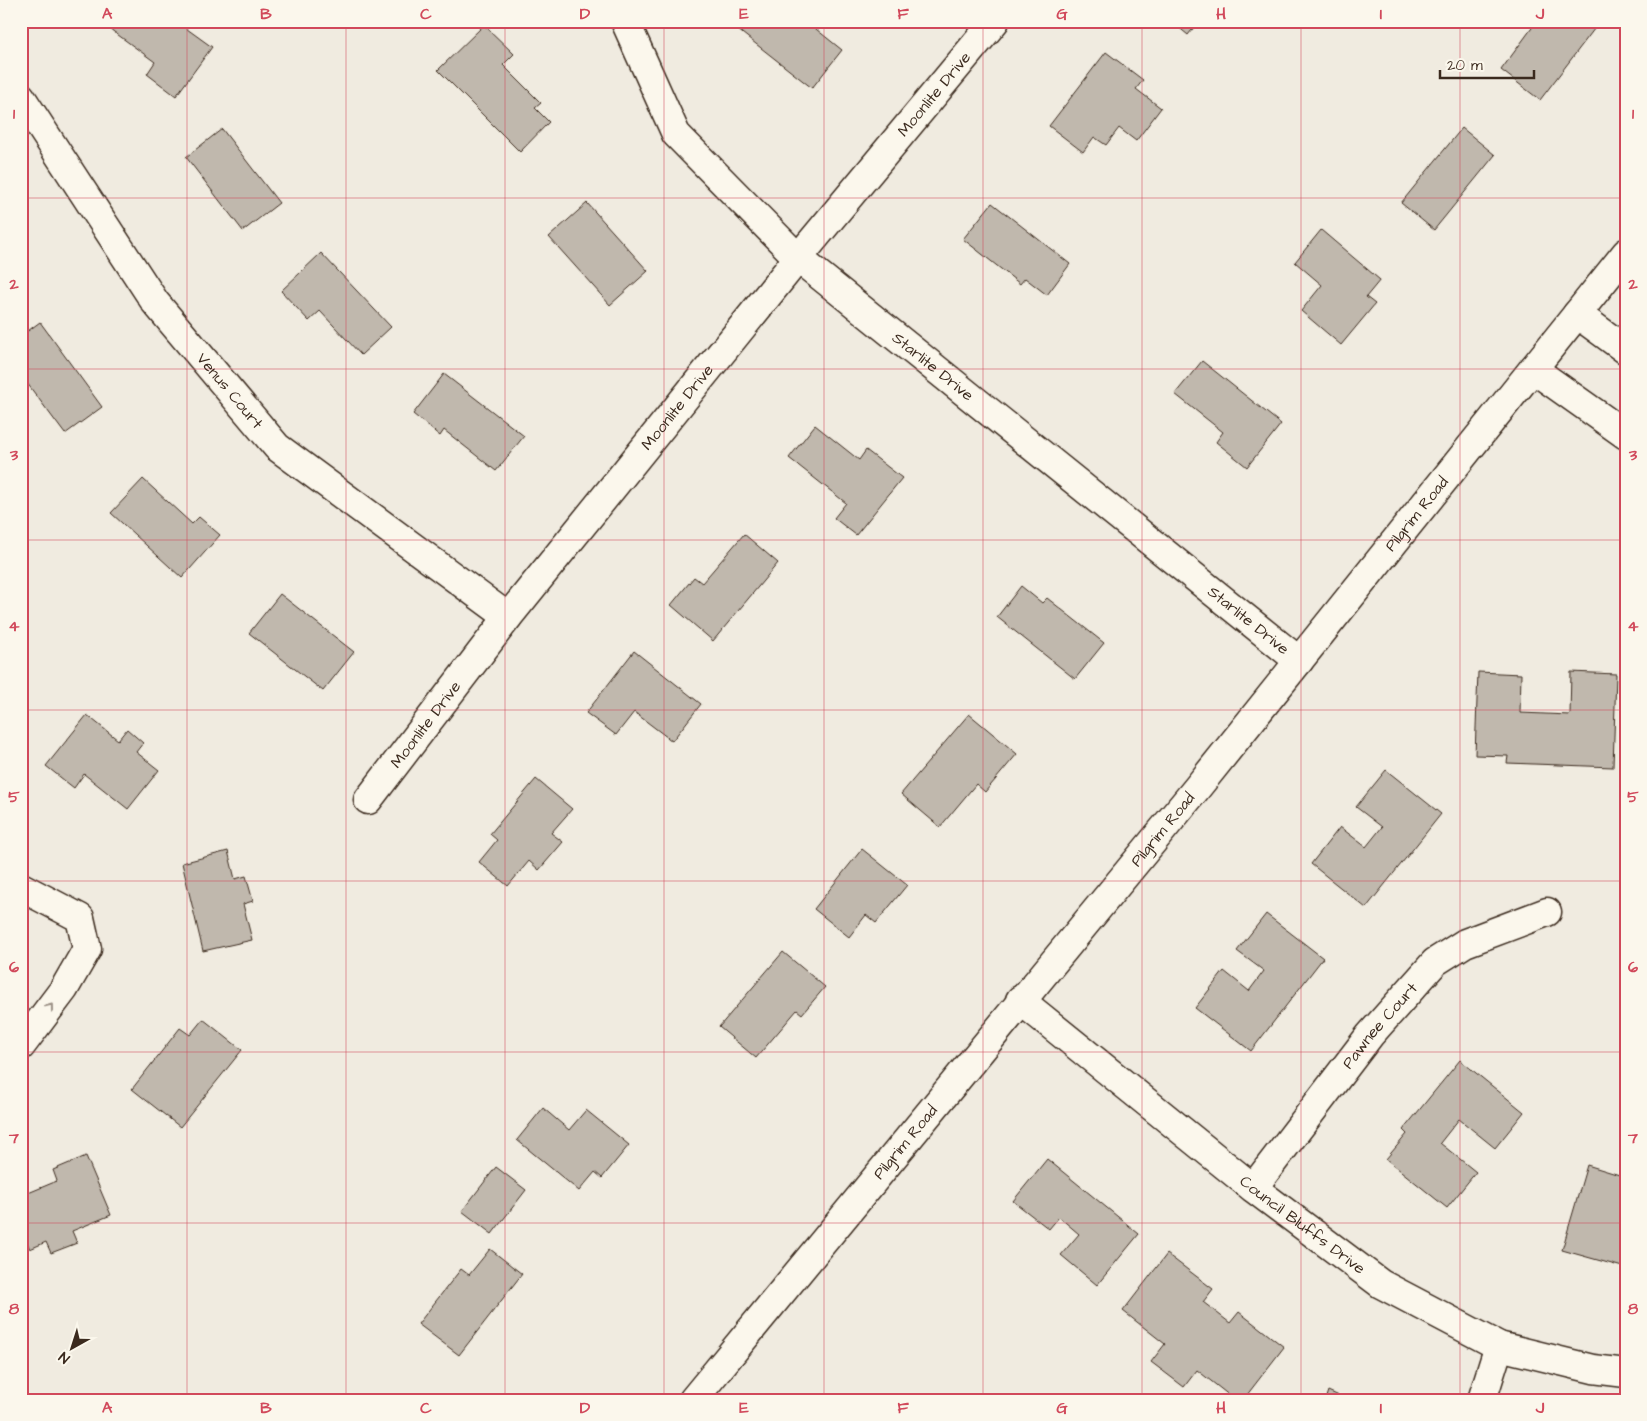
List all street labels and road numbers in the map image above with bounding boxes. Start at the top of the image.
street label: Moonlite Drive [892,47,976,141]
street label: Starlite Drive [887,327,978,406]
street label: Venus Court [191,348,268,434]
street label: Moonlite Drive [636,360,719,455]
street label: Pilgrim Road [1380,472,1454,556]
street label: Starlite Drive [1203,581,1294,660]
street label: Moonlite Drive [385,676,466,773]
street label: Pilgrim Road [1126,788,1200,871]
street label: Pawnee Court [1337,977,1423,1073]
street label: Pilgrim Road [868,1100,943,1184]
street label: Council Bluffs Drive [1235,1170,1370,1280]

